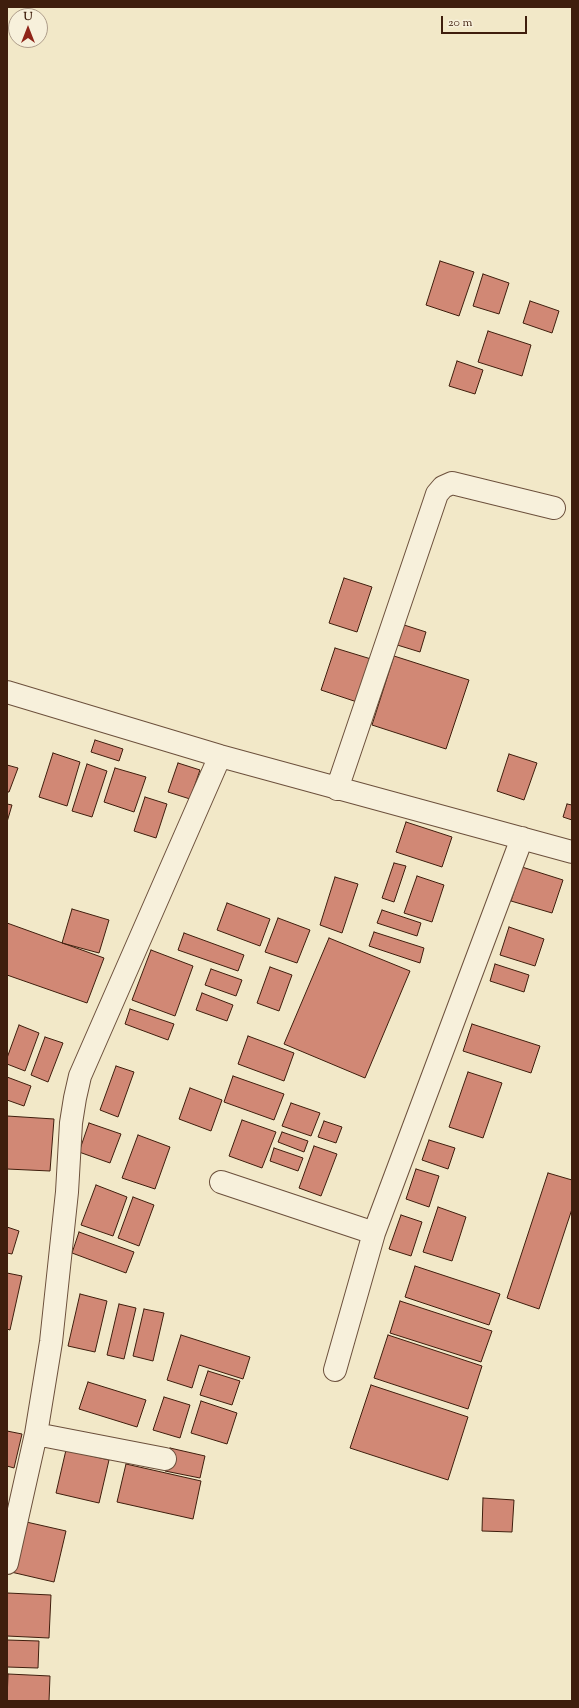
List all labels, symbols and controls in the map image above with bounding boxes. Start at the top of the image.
north arrow [8,8,48,48]
scale bar [443,8,529,34]
text: U [24,9,32,25]
text: 20 m [448,14,472,32]

